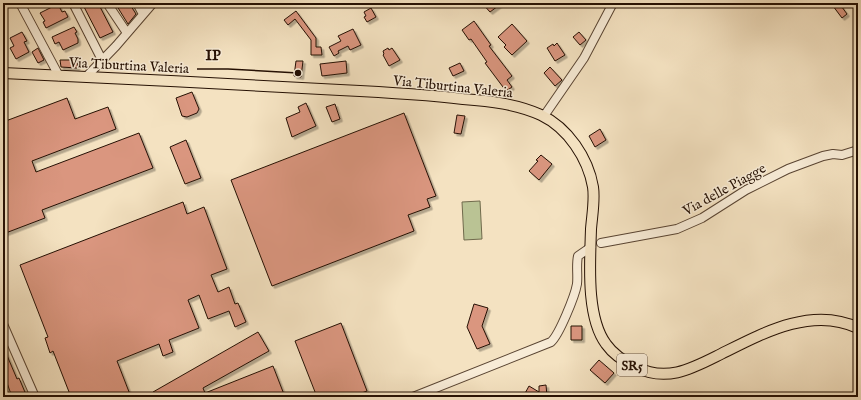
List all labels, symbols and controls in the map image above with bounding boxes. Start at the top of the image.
callout: IP [197,42,228,69]
text: IP [205,46,221,65]
street label: Via Tiburtina Valeria [67,54,190,78]
street label: Via Tiburtina Valeria [391,72,515,102]
street label: Via delle Piagge [679,159,770,221]
road number: SR5 [617,354,647,376]

